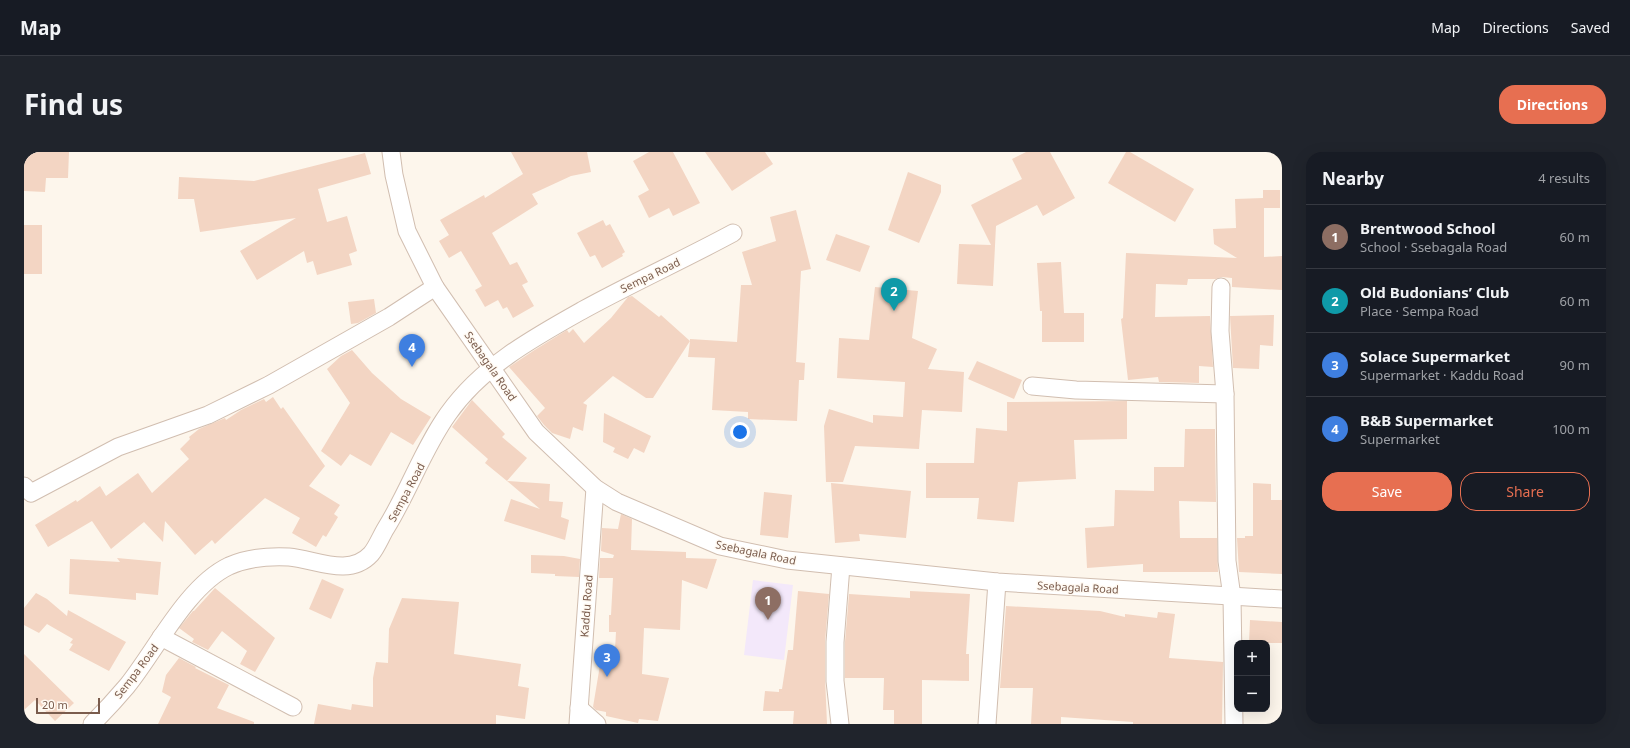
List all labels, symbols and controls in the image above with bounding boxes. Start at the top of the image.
text: Map [20,15,61,41]
text: Map [1431,18,1460,37]
text: Directions [1482,18,1549,37]
text: Saved [1571,18,1610,37]
text: Find us [24,85,123,123]
button: Directions [1499,85,1606,124]
text: Nearby [1322,167,1384,190]
text: 4 results [1538,169,1590,187]
text: Brentwood School [1360,218,1496,238]
text: 1 [1331,228,1339,246]
text: 60 m [1560,228,1590,246]
text: School · Ssebagala Road [1360,238,1507,256]
street label: Sempa Road [618,254,682,296]
pin: 2 [881,278,907,311]
text: Old Budonians’ Club [1360,282,1509,302]
text: 2 [1331,292,1339,310]
text: 60 m [1560,292,1590,310]
text: Place · Sempa Road [1360,302,1479,320]
street label: Ssebagala Road [461,328,521,404]
pin: 4 [399,334,425,367]
text: Solace Supermarket [1360,346,1510,366]
text: 3 [1331,356,1339,374]
text: 90 m [1560,356,1590,374]
text: Supermarket · Kaddu Road [1360,366,1524,384]
text: B&B Supermarket [1360,410,1493,430]
text: 4 [1331,420,1339,438]
text: 100 m [1552,420,1590,438]
your location [730,422,750,442]
text: Supermarket [1360,430,1440,448]
street label: Sempa Road [384,460,428,524]
button: Save [1322,472,1452,511]
button: Share [1460,472,1590,511]
street label: Ssebagala Road [714,536,798,568]
street label: Kaddu Road [576,574,596,638]
street label: Ssebagala Road [1037,577,1119,597]
pin: 1 [755,587,781,620]
map controls [1234,640,1270,712]
button: + [1234,640,1270,676]
street label: Sempa Road [111,641,161,701]
pin: 3 [594,644,620,677]
button: − [1234,676,1270,712]
scale bar [36,696,100,715]
text: 20 m [42,697,68,712]

